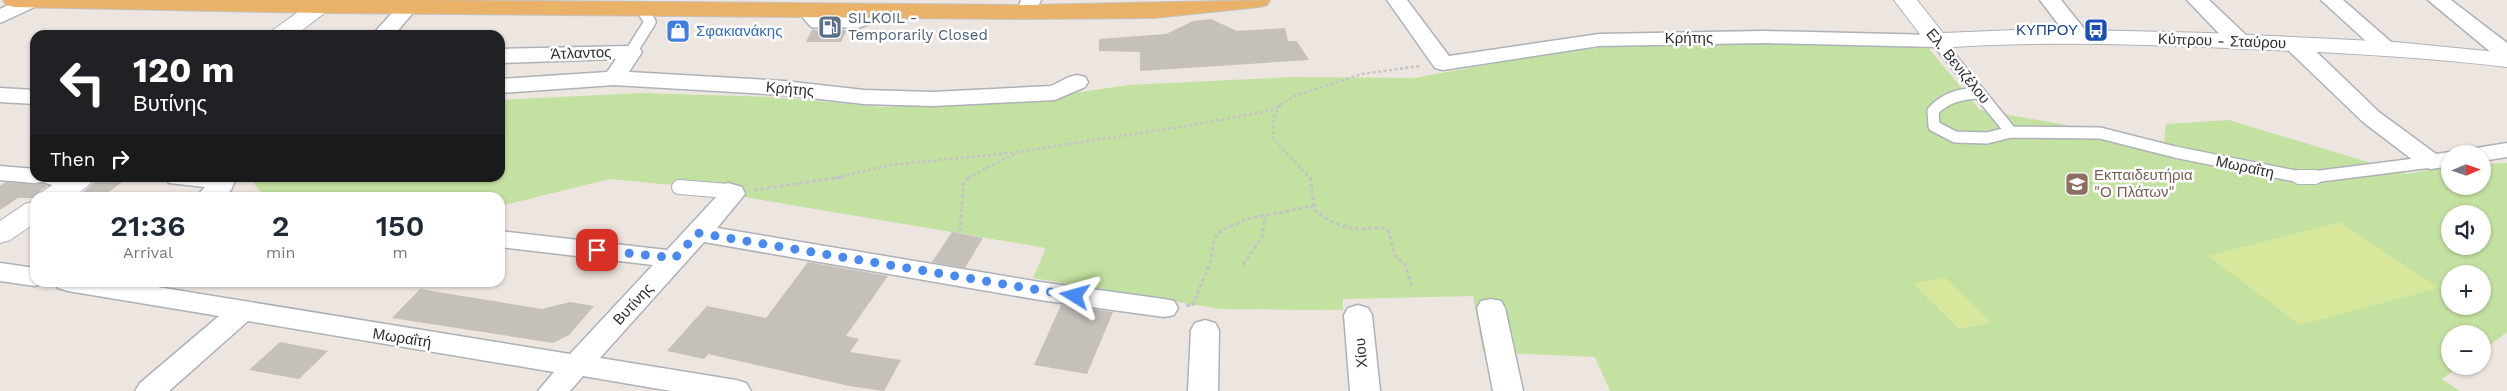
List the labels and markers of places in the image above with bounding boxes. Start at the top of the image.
place label: SILKOIL - Temporarily Closed [848,9,988,44]
fuel station icon: SILKOIL - Temporarily Closed [817,14,843,40]
bus stop icon: ΚΥΠΡΟΥ [2083,17,2109,43]
shop icon: Σφακιανάκης [665,18,691,44]
place label: ΚΥΠΡΟΥ [2016,21,2078,39]
place label: Σφακιανάκης [696,22,782,40]
place label: Εκπαιδευτήρια "Ο Πλάτων" [2094,166,2193,201]
school or university icon: Εκπαιδευτήρια "Ο Πλάτων" [2064,171,2090,197]
pin [576,229,618,271]

